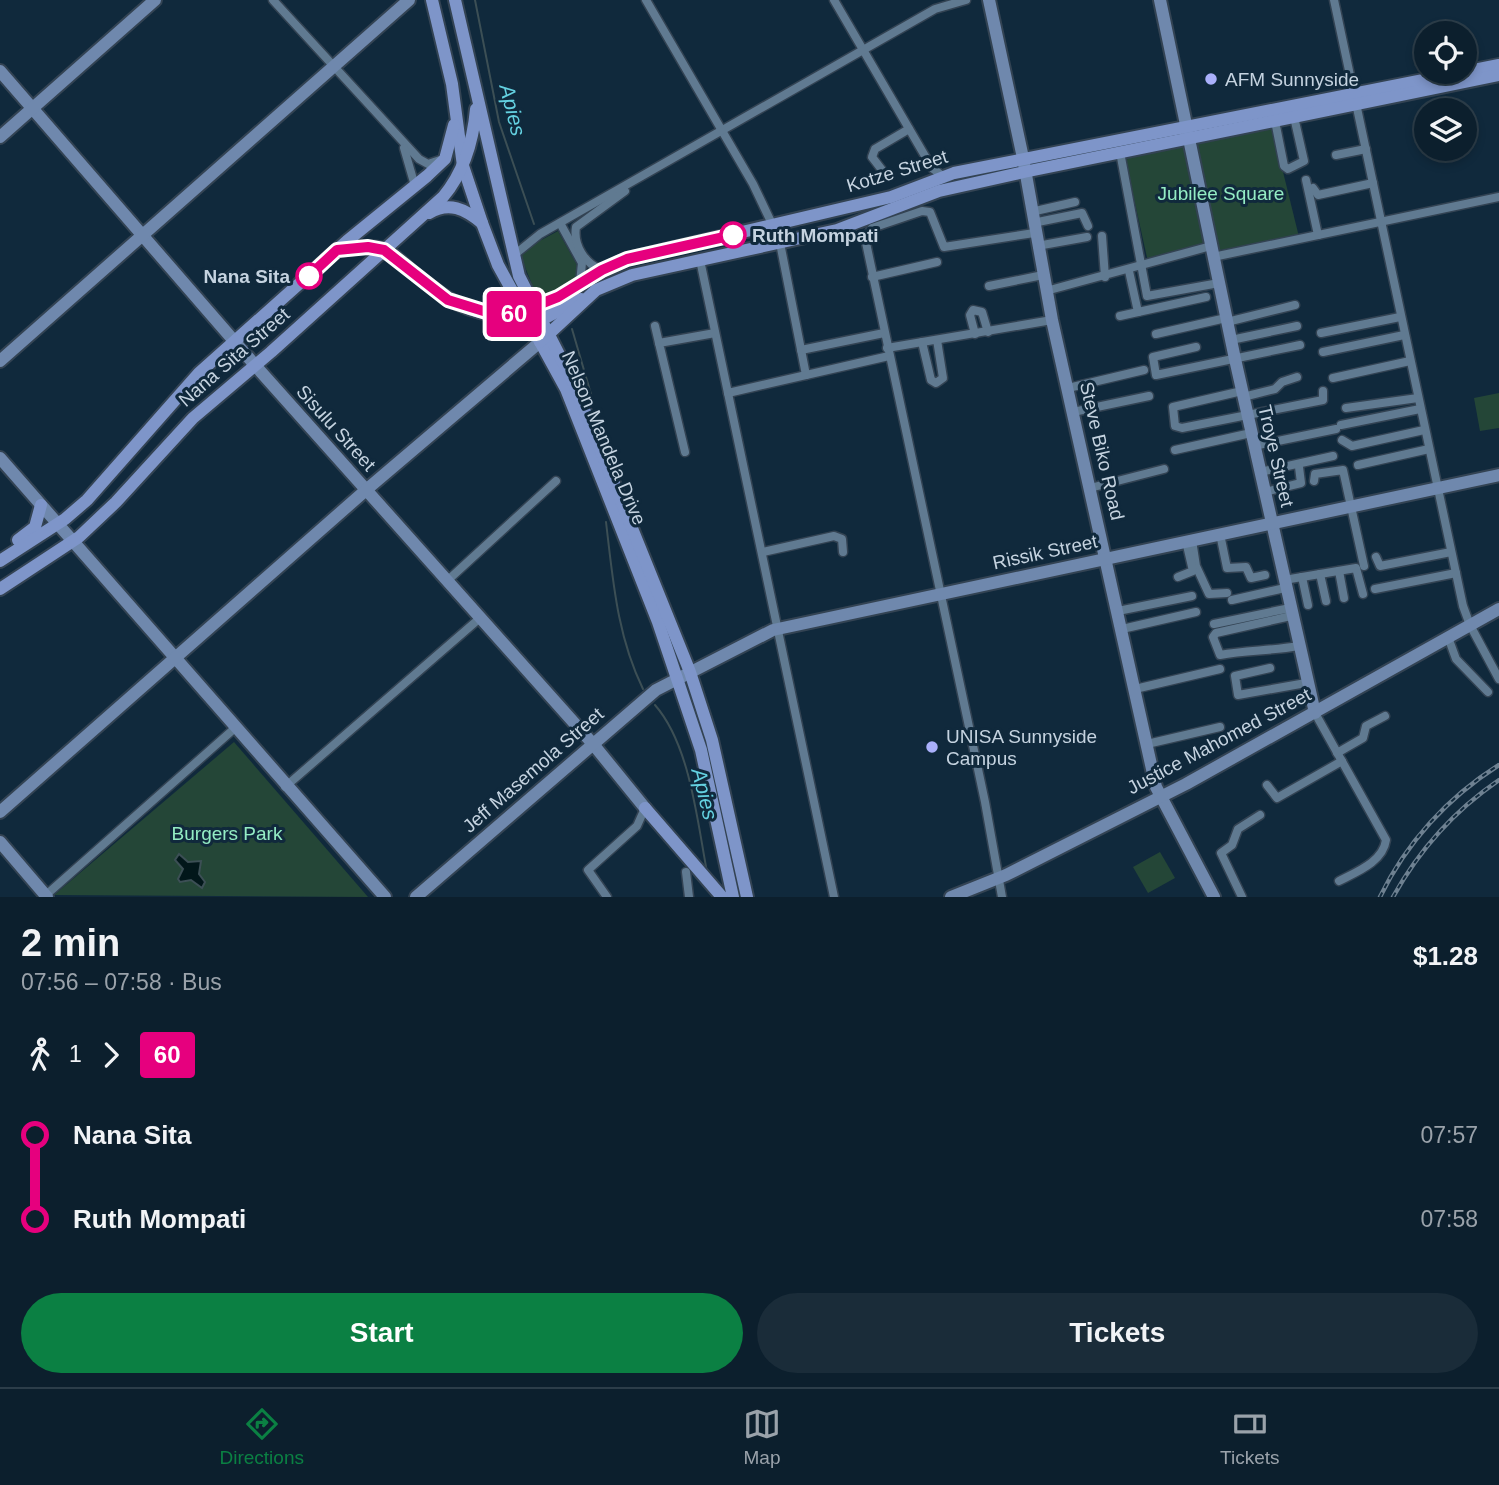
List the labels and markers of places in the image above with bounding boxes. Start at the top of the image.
place label: AFM Sunnyside [1225,69,1359,90]
marker: AFM Sunnyside [1203,71,1219,87]
marker: Ruth Mompati [720,222,746,248]
place label: Ruth Mompati [752,225,879,246]
marker: Nana Sita [296,263,322,289]
place label: Nana Sita [203,266,290,287]
place label: UNISA Sunnyside Campus [946,726,1097,769]
marker: UNISA Sunnyside Campus [924,739,940,755]

